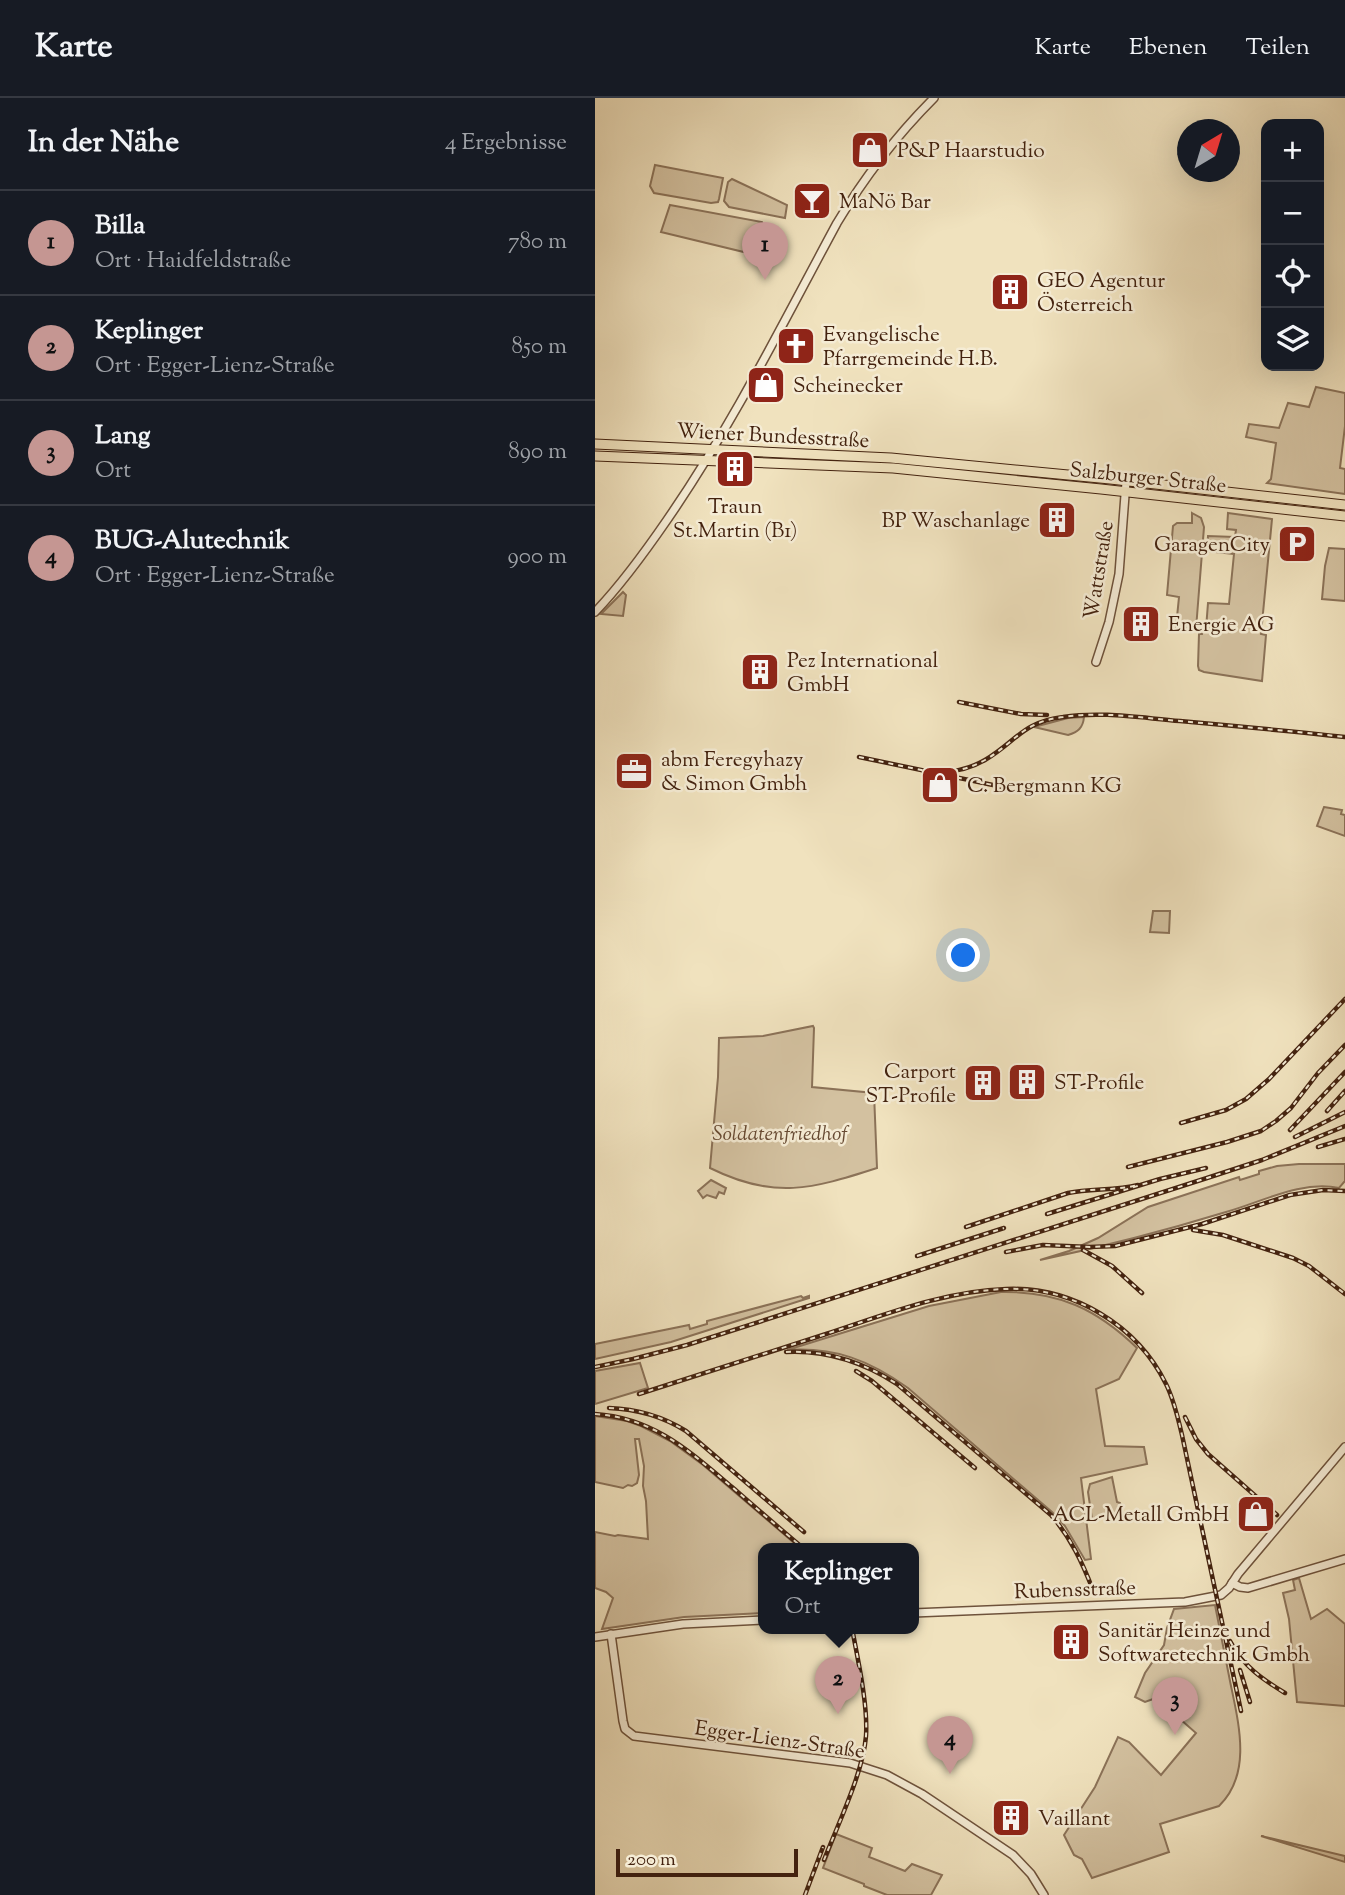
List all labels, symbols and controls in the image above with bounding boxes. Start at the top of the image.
text: Karte [35,24,113,72]
text: Karte [1034,31,1091,65]
text: Ebenen [1129,31,1207,65]
text: Teilen [1245,31,1310,65]
north arrow [1177,119,1240,182]
map controls [1261,119,1324,371]
button: + [1261,119,1324,182]
text: In der Nähe [28,122,179,165]
text: 4 Ergebnisse [445,127,567,160]
shop icon: P&P Haarstudio [849,129,891,171]
place label: P&P Haarstudio [897,137,1045,167]
bar icon: MaNö Bar [791,180,833,222]
button: − [1261,182,1324,245]
place label: MaNö Bar [839,188,931,218]
text: Billa [95,208,145,245]
pin: 1 [742,222,788,280]
text: 1 [47,226,55,259]
text: 780 m [508,226,567,259]
text: Ort · Haidfeldstraße [95,245,291,278]
button: locate [1261,245,1324,308]
place label: GEO Agentur Österreich [1037,267,1165,321]
building icon: GEO Agentur Österreich [989,271,1031,313]
button: layers [1261,308,1324,371]
text: Keplinger [95,313,203,350]
place label: Evangelische Pfarrgemeinde H.B. [823,321,998,375]
church icon: Evangelische Pfarrgemeinde H.B. [775,325,817,367]
text: 2 [46,331,56,364]
text: 850 m [512,331,567,364]
text: Ort · Egger-Lienz-Straße [95,350,335,383]
shop icon: Scheinecker [745,364,787,406]
place label: Scheinecker [793,372,903,402]
street label: Wiener Bundesstraße [676,417,870,457]
text: Lang [95,418,150,455]
text: 3 [46,436,56,469]
text: 890 m [508,436,567,469]
building icon: Traun St.Martin (B1) [714,448,756,490]
text: Ort [95,455,131,488]
street label: Salzburger Straße [1068,456,1228,502]
place label: Traun St.Martin (B1) [673,493,797,547]
building icon: BP Waschanlage [1036,499,1078,541]
place label: BP Waschanlage [881,507,1030,537]
street label: Wattstraße [1077,519,1123,622]
text: BUG-Alutechnik [95,523,289,560]
parking icon: GaragenCity [1276,523,1318,565]
place label: GaragenCity [1154,531,1271,561]
text: 4 [45,541,57,574]
text: 900 m [508,541,567,574]
text: Ort · Egger-Lienz-Straße [95,560,335,593]
building icon: Energie AG [1120,603,1162,645]
place label: Energie AG [1168,611,1274,641]
place label: Pez International GmbH [787,647,939,701]
building icon: Pez International GmbH [739,651,781,693]
place label: abm Feregyhazy & Simon Gmbh [661,746,807,800]
office icon: abm Feregyhazy & Simon Gmbh [613,750,655,792]
shop icon: C. Bergmann KG [919,764,961,806]
place label: C. Bergmann KG [967,772,1122,802]
your location [946,938,980,972]
place label: Carport ST-Profile [866,1058,956,1112]
building icon: ST-Profile [1006,1061,1048,1103]
building icon: Carport ST-Profile [962,1062,1004,1104]
place label: ST-Profile [1054,1069,1144,1099]
park label: Soldatenfriedhof [712,1120,850,1150]
shop icon: ACL-Metall GmbH [1235,1493,1277,1535]
place label: ACL-Metall GmbH [1052,1501,1229,1531]
popup [758,1543,919,1634]
text: Keplinger [784,1554,893,1591]
street label: Rubensstraße [1014,1574,1137,1608]
text: Ort [784,1591,821,1624]
place label: Sanitär Heinze und Softwaretechnik Gmbh [1098,1617,1310,1671]
building icon: Sanitär Heinze und Softwaretechnik Gmbh [1050,1621,1092,1663]
pin: 2 [815,1656,861,1714]
pin: 3 [1152,1677,1198,1735]
street label: Egger-Lienz-Straße [693,1714,867,1768]
pin: 4 [927,1716,973,1774]
building icon: Vaillant [990,1797,1032,1839]
place label: Vaillant [1038,1805,1110,1835]
scale bar [616,1846,798,1878]
text: 200 m [627,1847,676,1874]

